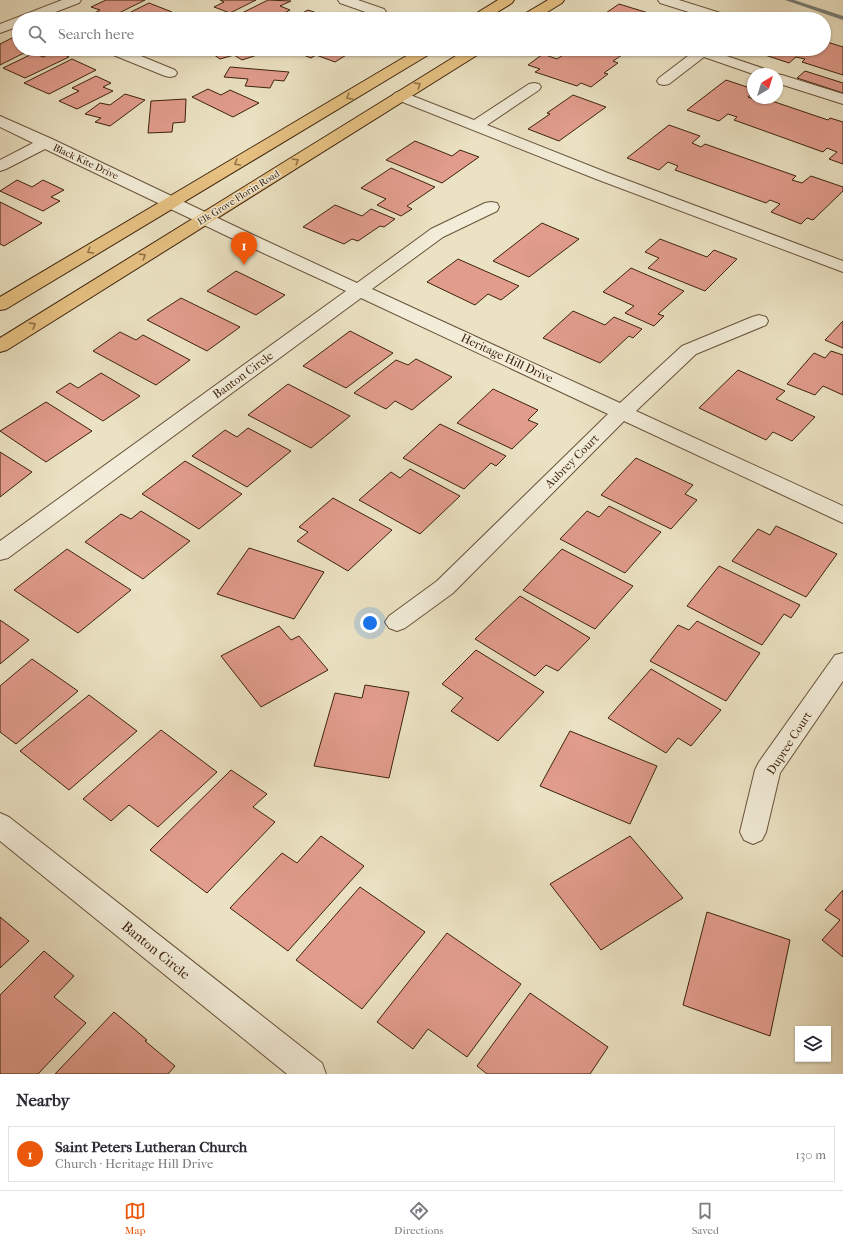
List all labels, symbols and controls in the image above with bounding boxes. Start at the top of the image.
search box [12,12,831,56]
icon: search [26,23,48,45]
text: Search here [58,25,134,43]
north arrow [747,68,783,104]
one-way arrow [414,82,421,90]
one-way arrow [346,93,353,100]
street label: Black Kite Drive [51,142,120,182]
one-way arrow [292,158,299,166]
one-way arrow [234,159,241,166]
street label: Elk Grove Florin Road [195,167,282,228]
pin: 1 [231,232,257,265]
one-way arrow [87,247,94,254]
one-way arrow [139,254,146,261]
one-way arrow [29,322,36,330]
street label: Heritage Hill Drive [459,330,555,386]
street label: Banton Circle [210,348,276,402]
street label: Aubrey Court [541,431,602,492]
your location [360,613,380,633]
street label: Dupree Court [763,708,815,777]
street label: Banton Circle [118,918,193,983]
map controls [795,1026,831,1062]
button: layers [795,1026,831,1062]
text: Nearby [16,1090,70,1110]
text: Saint Peters Lutheran Church [55,1138,247,1156]
text: 1 [28,1147,32,1162]
text: 130 m [795,1147,826,1162]
text: Church · Heritage Hill Drive [55,1156,213,1171]
tab: Map [124,1200,146,1237]
tab: Directions [394,1200,444,1237]
tab: Saved [692,1200,719,1237]

